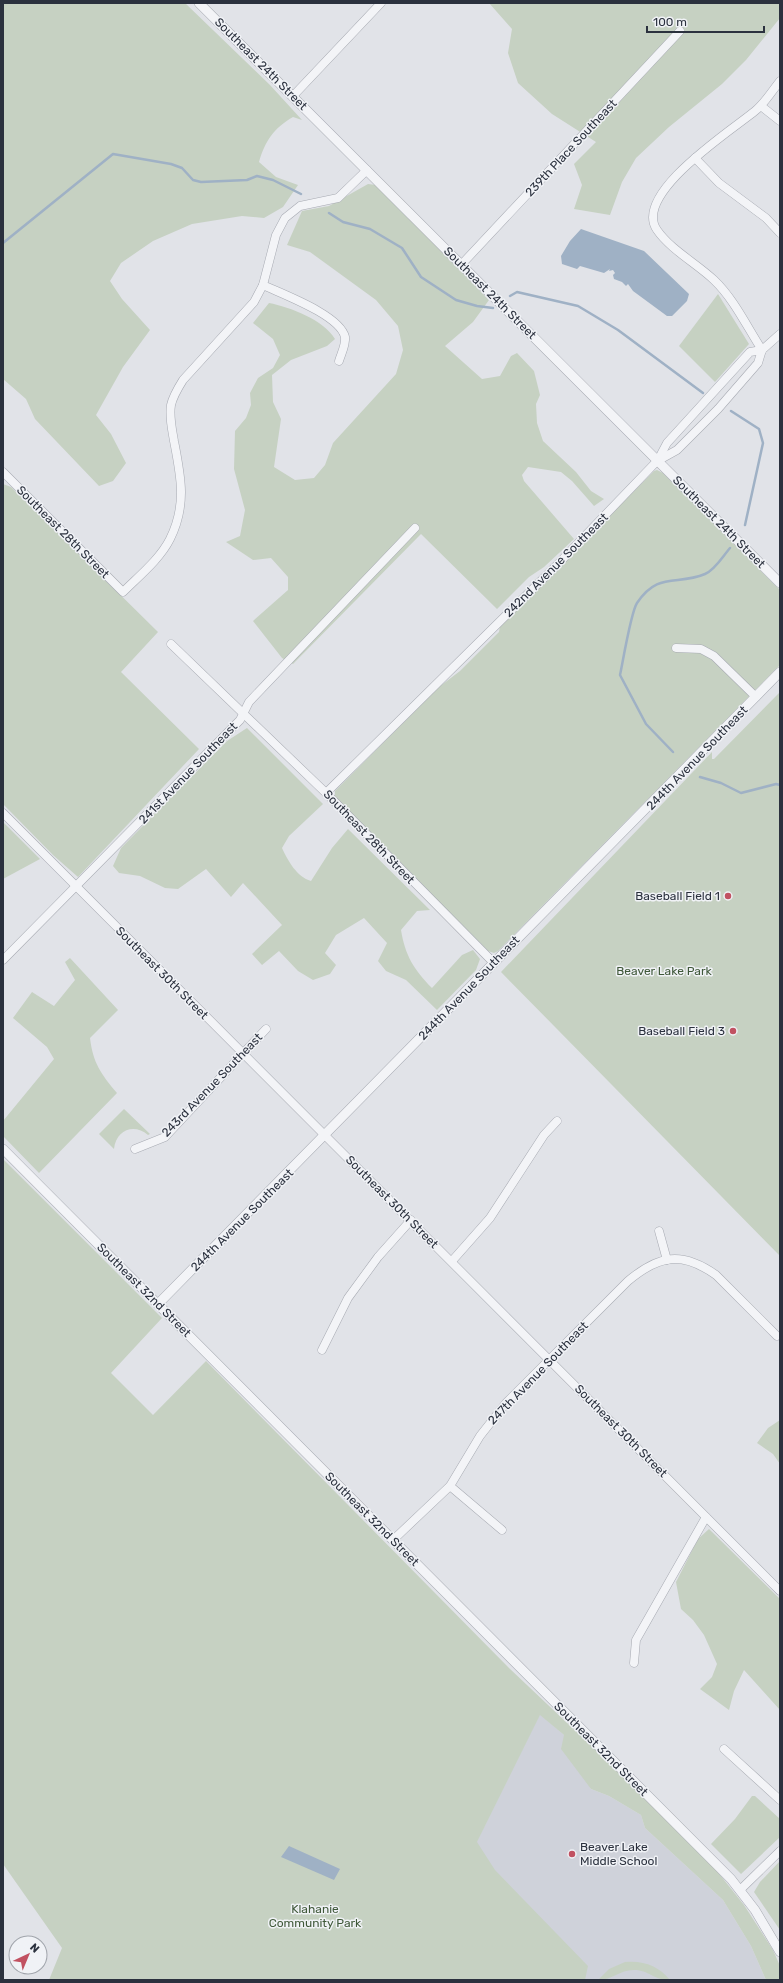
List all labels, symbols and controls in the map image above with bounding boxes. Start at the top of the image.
scale bar [647,8,764,34]
street label: Southeast 24th Street [212,15,310,113]
text: 100 m [653,15,687,29]
street label: 239th Place Southeast [522,96,620,199]
street label: Southeast 24th Street [441,244,539,342]
street label: Southeast 24th Street [670,473,768,571]
street label: Southeast 28th Street [14,483,112,581]
street label: 242nd Avenue Southeast [501,510,611,620]
street label: 244th Avenue Southeast [644,703,751,813]
street label: 241st Avenue Southeast [136,719,240,827]
street label: Southeast 28th Street [321,787,418,887]
place label: Baseball Field 1 [635,889,720,903]
marker: Baseball Field 1 [723,891,733,901]
street label: Southeast 30th Street [113,924,211,1022]
street label: 244th Avenue Southeast [416,933,523,1043]
park label: Beaver Lake Park [616,964,713,978]
place label: Baseball Field 3 [638,1024,725,1038]
marker: Baseball Field 3 [728,1026,738,1036]
street label: 243rd Avenue Southeast [159,1030,265,1140]
street label: Southeast 30th Street [343,1153,441,1251]
street label: 244th Avenue Southeast [188,1166,296,1274]
street label: Southeast 32nd Street [94,1240,194,1340]
street label: 247th Avenue Southeast [485,1318,591,1427]
street label: Southeast 30th Street [572,1382,670,1480]
street label: Southeast 32nd Street [322,1469,422,1569]
street label: Southeast 32nd Street [551,1699,651,1799]
place label: Beaver Lake Middle School [580,1840,657,1868]
marker: Beaver Lake Middle School [567,1849,577,1859]
park label: Klahanie Community Park [269,1902,362,1930]
north arrow [8,1935,48,1975]
text: N [27,1941,42,1956]

